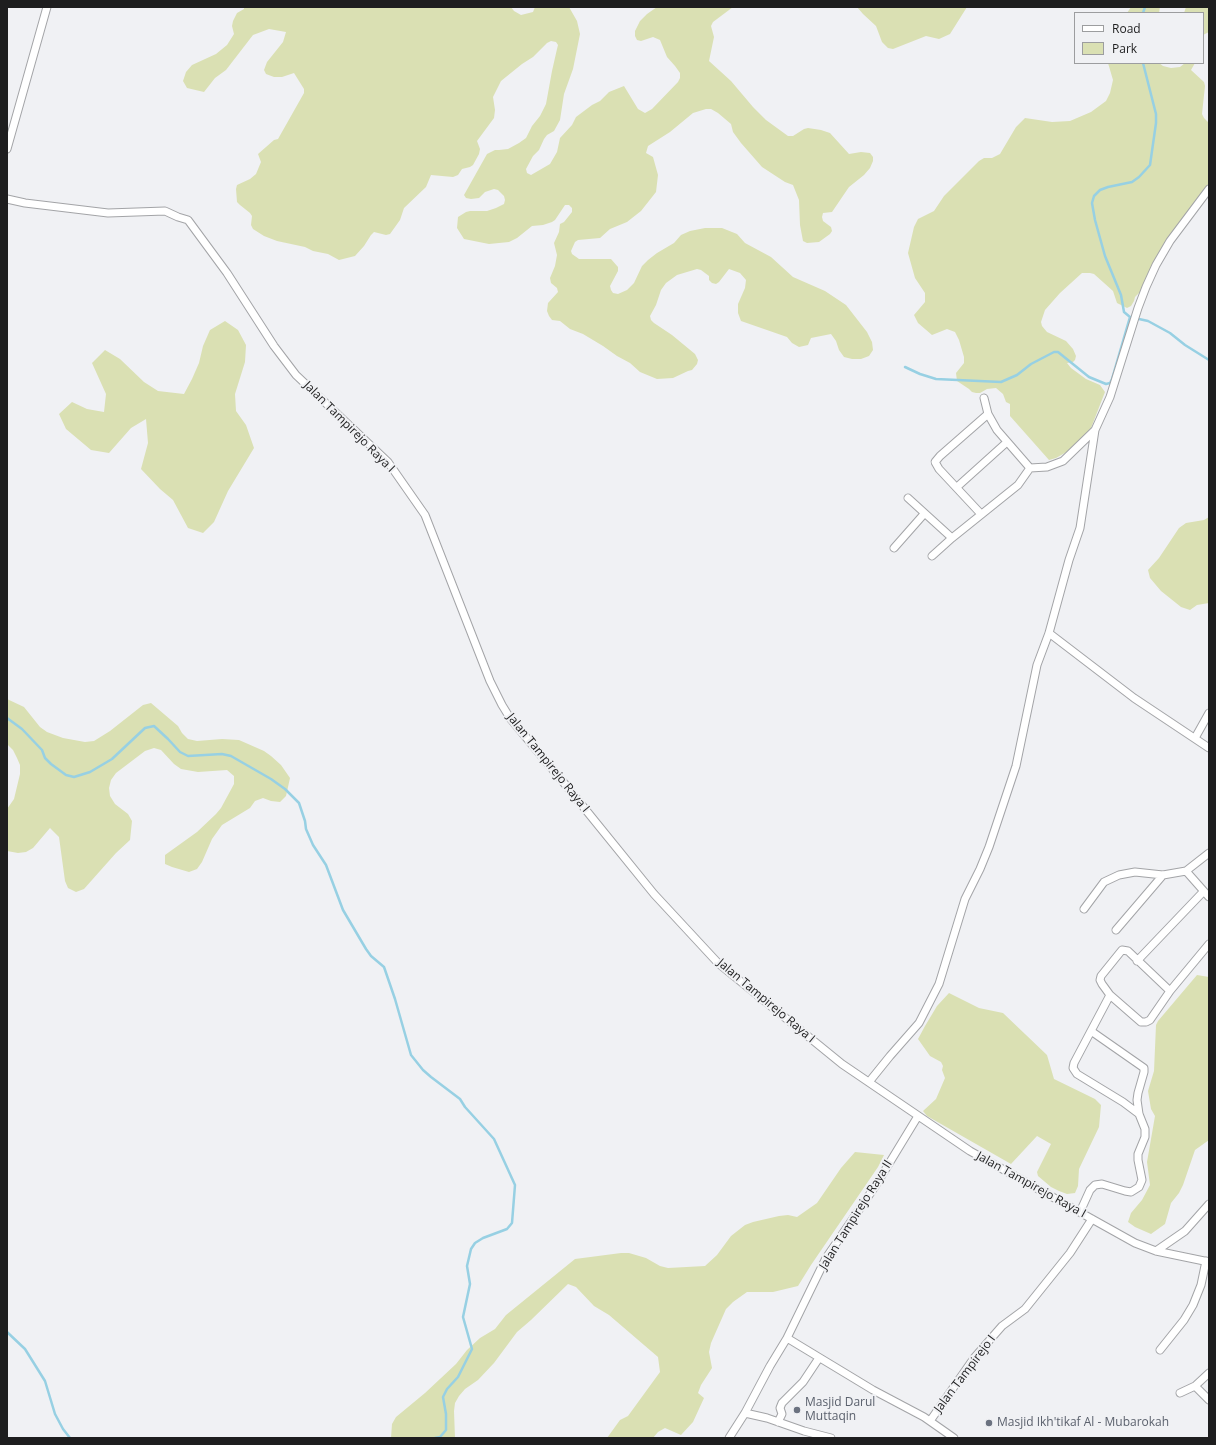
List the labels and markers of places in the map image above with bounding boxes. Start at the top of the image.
place label: Masjid Darul Muttaqin [805,1396,875,1424]
marker: Masjid Darul Muttaqin [792,1405,802,1415]
place label: Masjid Ikh'tikaf Al - Mubarokah [997,1416,1169,1430]
marker: Masjid Ikh'tikaf Al - Mubarokah [984,1418,994,1428]

